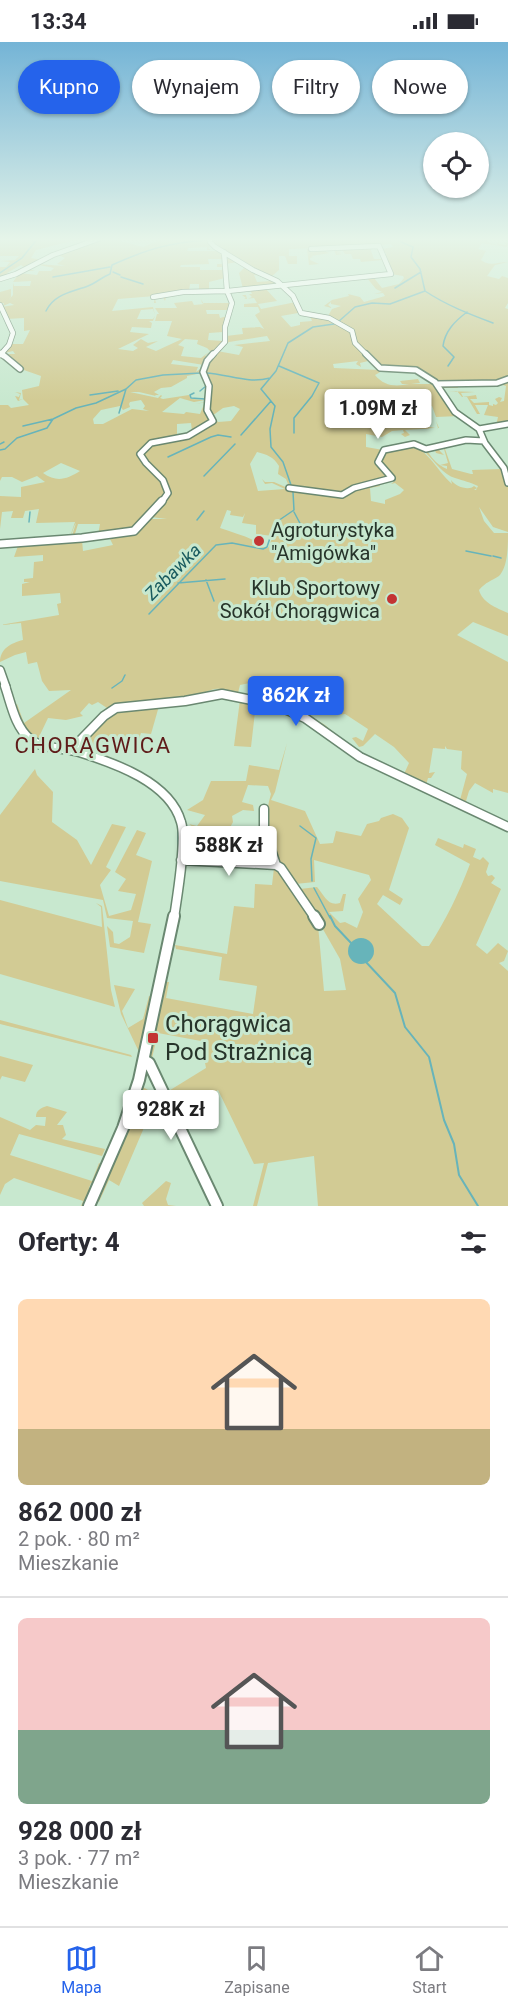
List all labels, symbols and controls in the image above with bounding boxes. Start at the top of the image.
text: 13:34 [30,9,87,34]
chip: Kupno [18,60,120,114]
chip: Wynajem [132,60,260,114]
chip: Filtry [272,60,360,114]
chip: Nowe [372,60,468,114]
map controls [423,132,489,198]
button: locate [423,132,489,198]
pin: 1.09M zł [316,389,440,440]
text: 1.09M zł [338,396,418,420]
place label: Agroturystyka "Amigówka" [271,518,395,565]
marker: Agroturystyka "Amigówka" [252,534,266,548]
water label: Zabawka [140,539,205,605]
place label: Klub Sportowy Sokół Chorągwica [220,576,381,623]
marker: Klub Sportowy Sokół Chorągwica [385,592,399,606]
pin: 862K zł [241,676,351,727]
text: 862K zł [262,683,330,707]
district label: CHORĄGWICA [14,733,172,758]
pin: 588K zł [174,826,284,877]
text: 588K zł [195,833,263,857]
place label: Chorągwica Pod Strażnicą [165,1010,313,1066]
marker: Chorągwica Pod Strażnicą [146,1031,160,1045]
pin: 928K zł [116,1090,226,1141]
text: 928K zł [137,1097,205,1121]
icon: filters [457,1226,490,1259]
text: Oferty: 4 [18,1227,120,1257]
icon: home [200,1338,308,1446]
text: 862 000 zł [18,1497,142,1527]
text: 2 pok. · 80 m² [18,1527,140,1551]
text: Mieszkanie [18,1551,119,1575]
icon: home [200,1657,308,1765]
text: 928 000 zł [18,1816,142,1846]
text: 3 pok. · 77 m² [18,1846,140,1870]
text: Mieszkanie [18,1870,119,1894]
tab: Mapa [61,1942,102,1997]
tab: Zapisane [224,1942,290,1997]
tab: Start [412,1942,447,1997]

